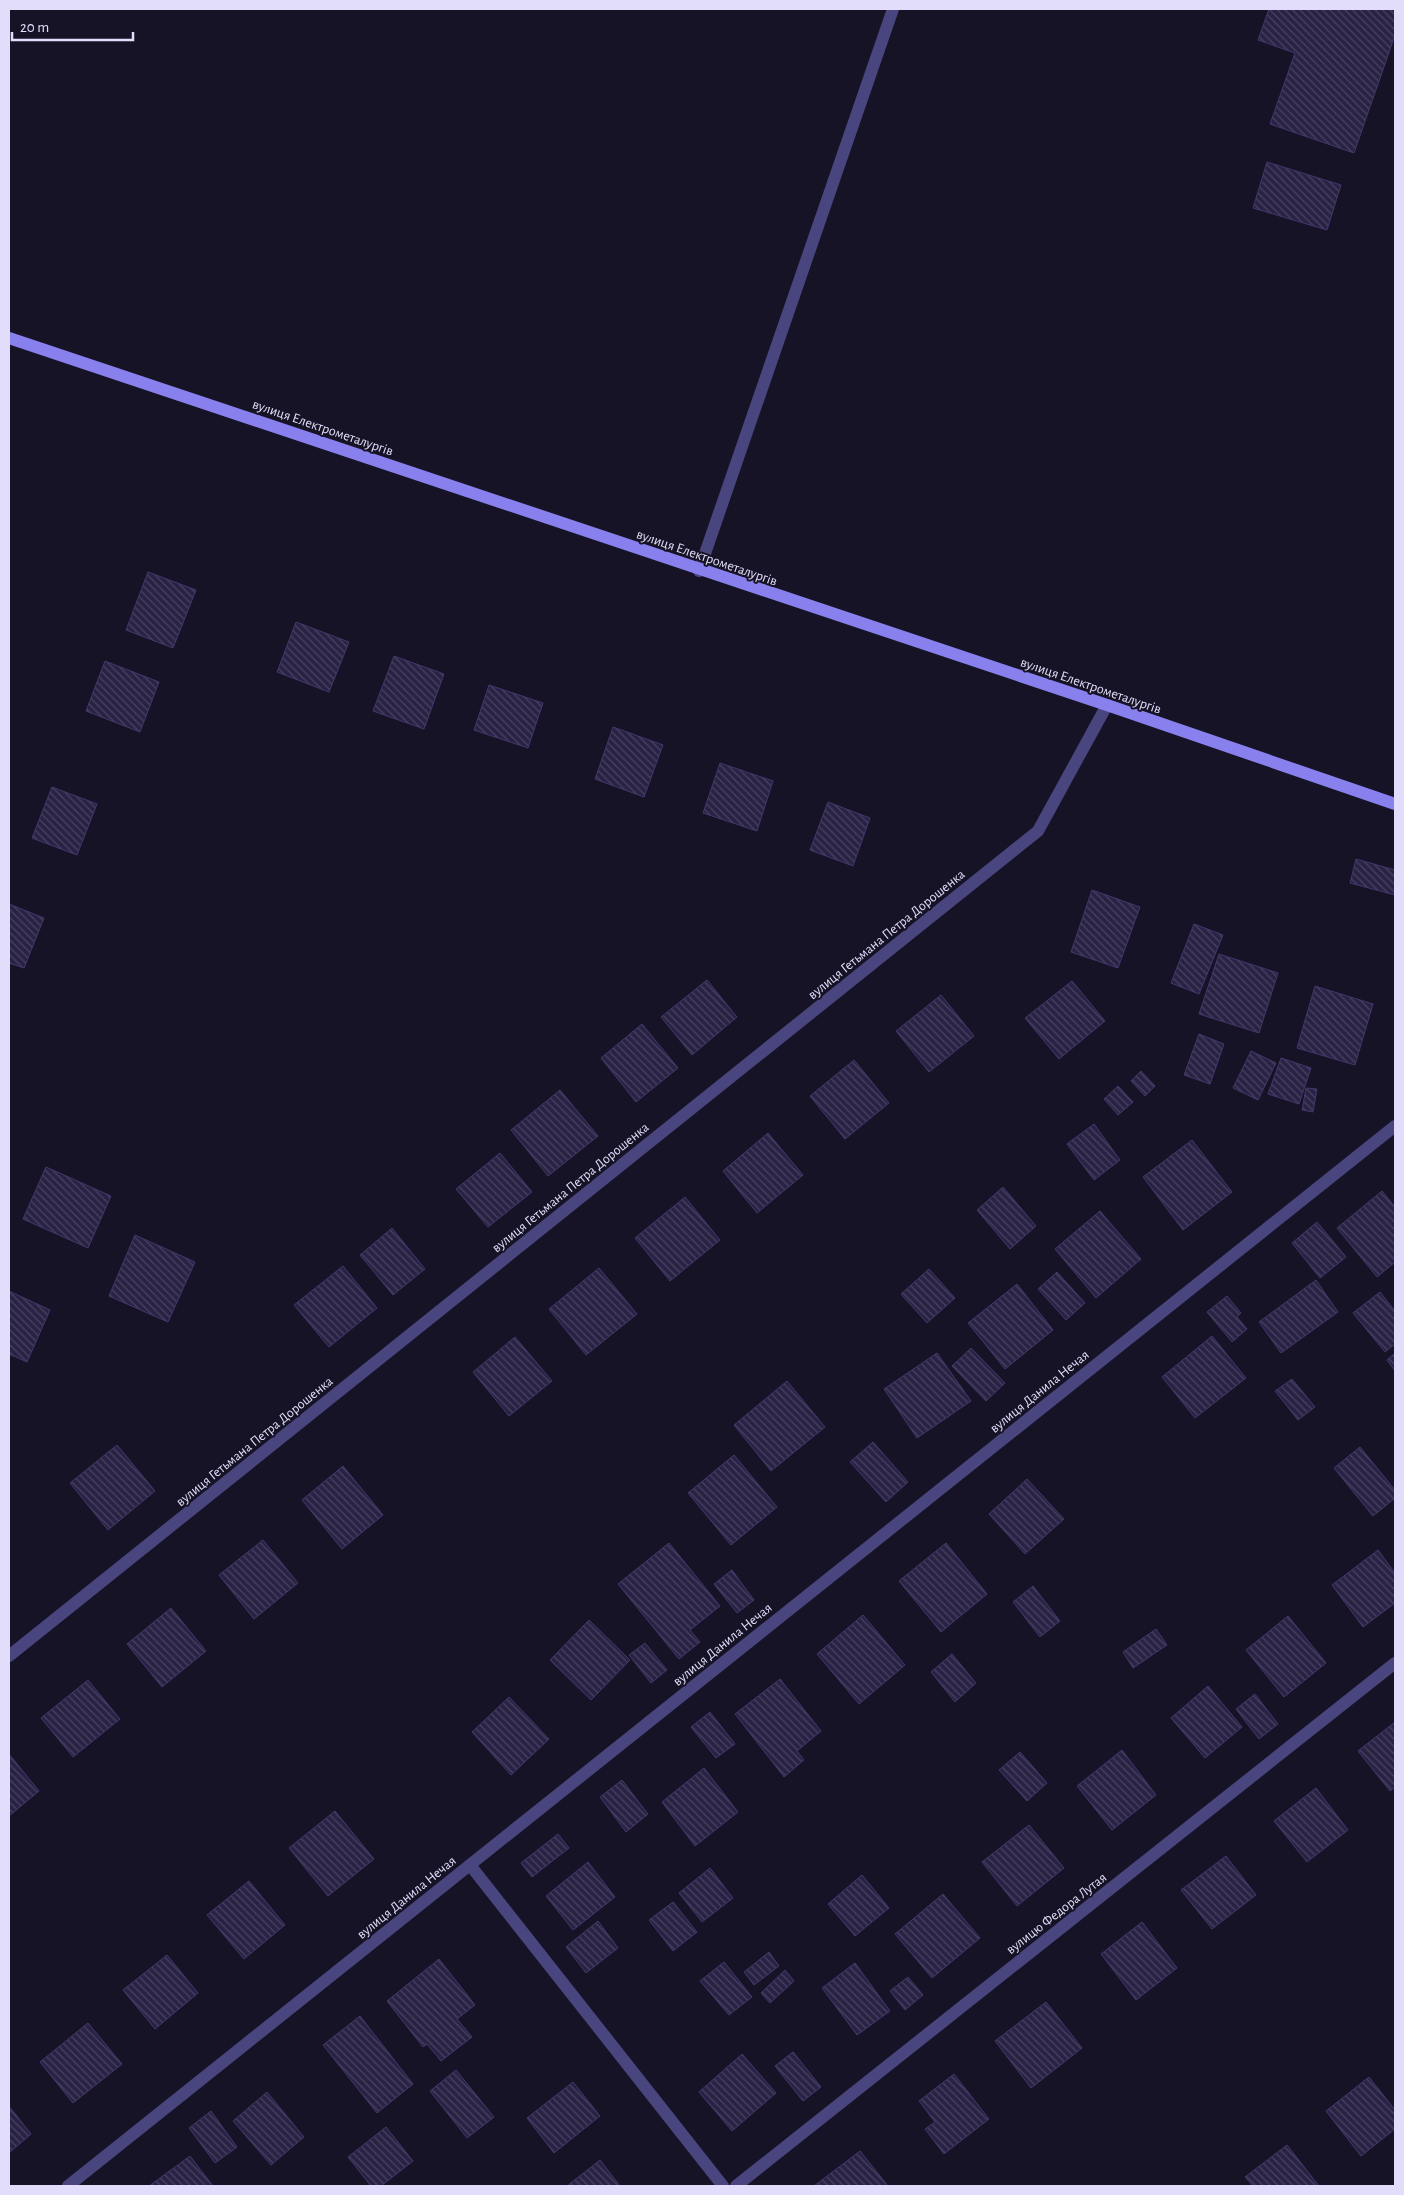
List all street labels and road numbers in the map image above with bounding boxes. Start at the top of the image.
street label: вулиця Електрометалургів [250,397,395,459]
street label: вулиця Електрометалургів [634,527,779,589]
street label: вулиця Електрометалургів [1018,655,1163,717]
street label: вулиця Гетьмана Петра Дорошенка [806,867,968,1002]
street label: вулиця Гетьмана Петра Дорошенка [490,1120,652,1255]
street label: вулиця Данила Нечая [987,1348,1092,1436]
street label: вулиця Гетьмана Петра Дорошенка [174,1374,336,1509]
street label: вулиця Данила Нечая [670,1601,775,1689]
street label: вулиця Данила Нечая [354,1854,459,1942]
street label: вулицю Федора Лутая [1004,1870,1109,1957]

